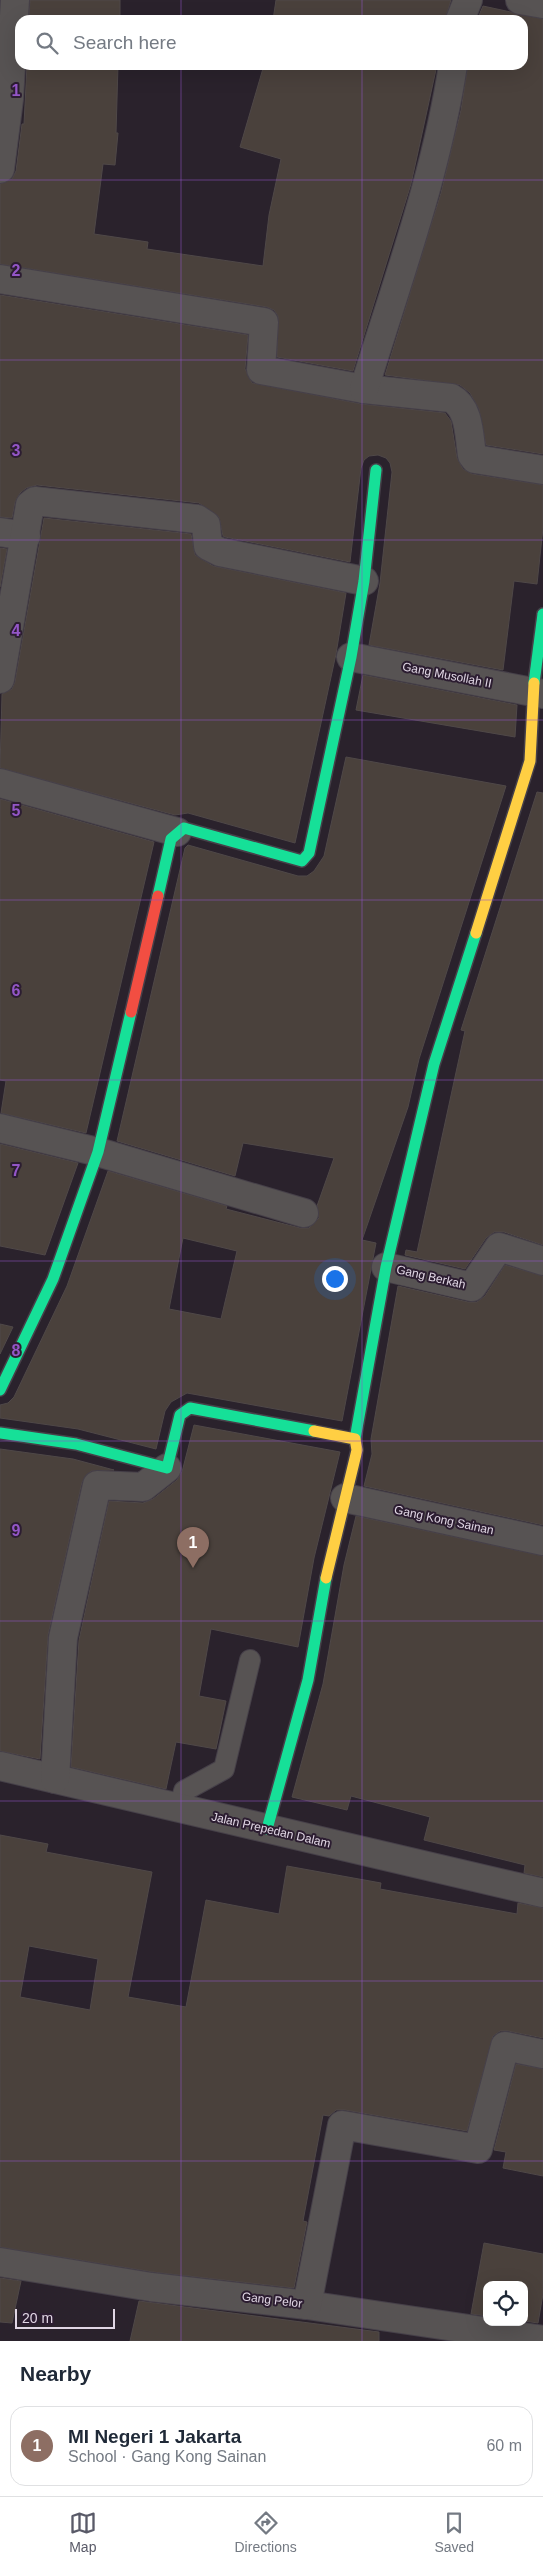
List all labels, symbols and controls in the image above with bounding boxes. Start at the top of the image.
search box [15,15,528,70]
icon: search [33,29,61,57]
text: Search here [73,32,177,53]
text: 1 [12,82,21,99]
text: 2 [12,262,21,279]
text: 3 [12,442,21,459]
text: 4 [12,622,21,639]
street label: Gang Musollah II [401,659,493,691]
text: 5 [12,802,21,819]
text: 6 [12,982,21,999]
text: 7 [12,1162,21,1179]
street label: Gang Berkah [395,1262,467,1292]
your location [322,1266,348,1292]
text: 8 [12,1342,21,1359]
street label: Gang Kong Sainan [393,1503,495,1537]
text: 9 [12,1522,21,1539]
pin: 1 [177,1527,209,1568]
street label: Jalan Prepedan Dalam [210,1809,332,1851]
map controls [483,2281,528,2326]
button: locate [483,2281,528,2326]
street label: Gang Pelor [241,2289,303,2311]
scale bar [15,2306,115,2329]
text: 20 m [22,2310,53,2326]
text: Nearby [20,2362,91,2385]
text: MI Negeri 1 Jakarta [68,2426,241,2447]
text: 1 [33,2437,41,2454]
text: 60 m [486,2437,522,2454]
text: School · Gang Kong Sainan [68,2448,266,2465]
tab: Map [69,2509,97,2555]
tab: Directions [235,2509,297,2555]
tab: Saved [434,2509,474,2555]

